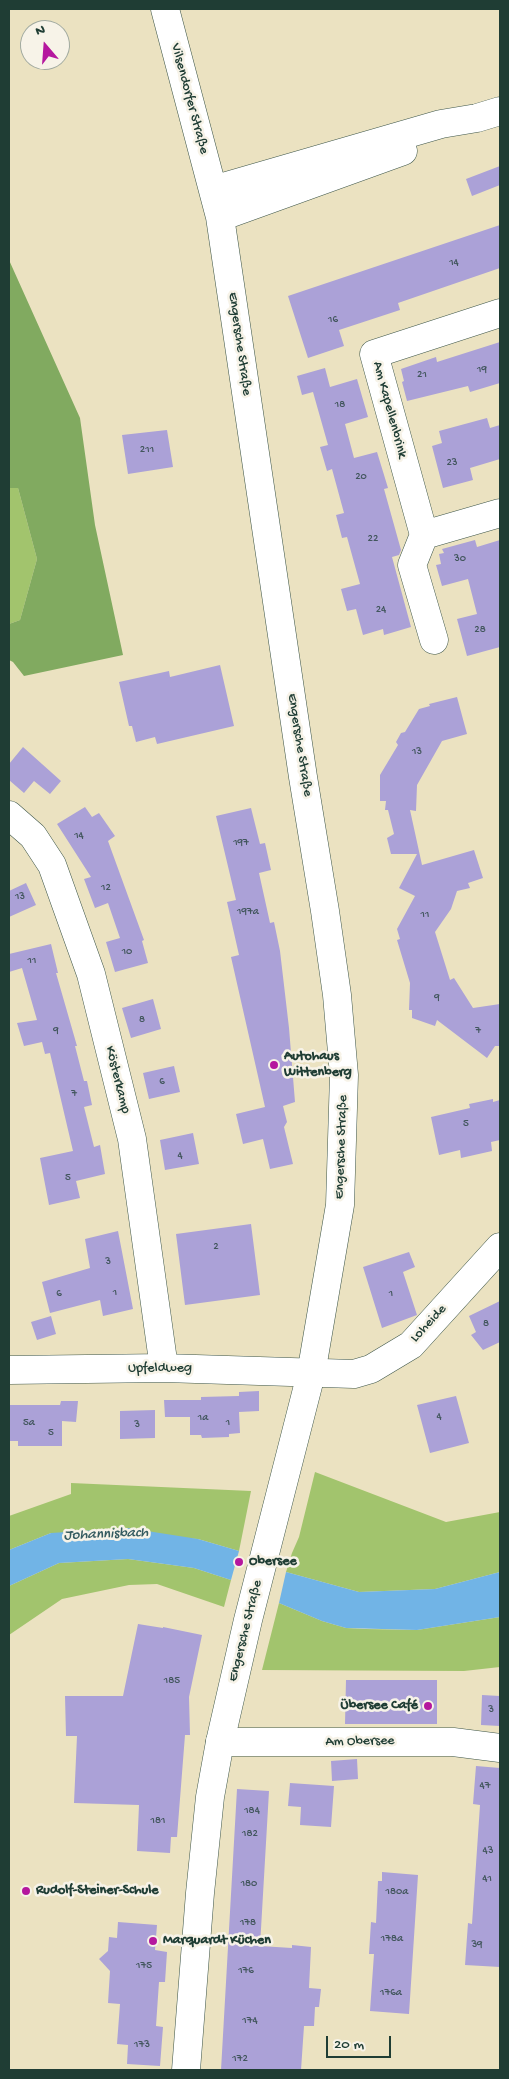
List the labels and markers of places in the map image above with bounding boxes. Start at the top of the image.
place label: Autohaus Wittenberg [284,1049,352,1082]
marker: Autohaus Wittenberg [268,1059,280,1071]
place label: Obersee [249,1554,297,1570]
marker: Obersee [233,1556,245,1568]
place label: Übersee Café [341,1698,418,1714]
marker: Übersee Café [422,1700,434,1712]
place label: Rudolf-Steiner-Schule [36,1883,158,1899]
marker: Rudolf-Steiner-Schule [20,1885,32,1897]
place label: Marquardt Küchen [163,1933,271,1949]
marker: Marquardt Küchen [147,1935,159,1947]

